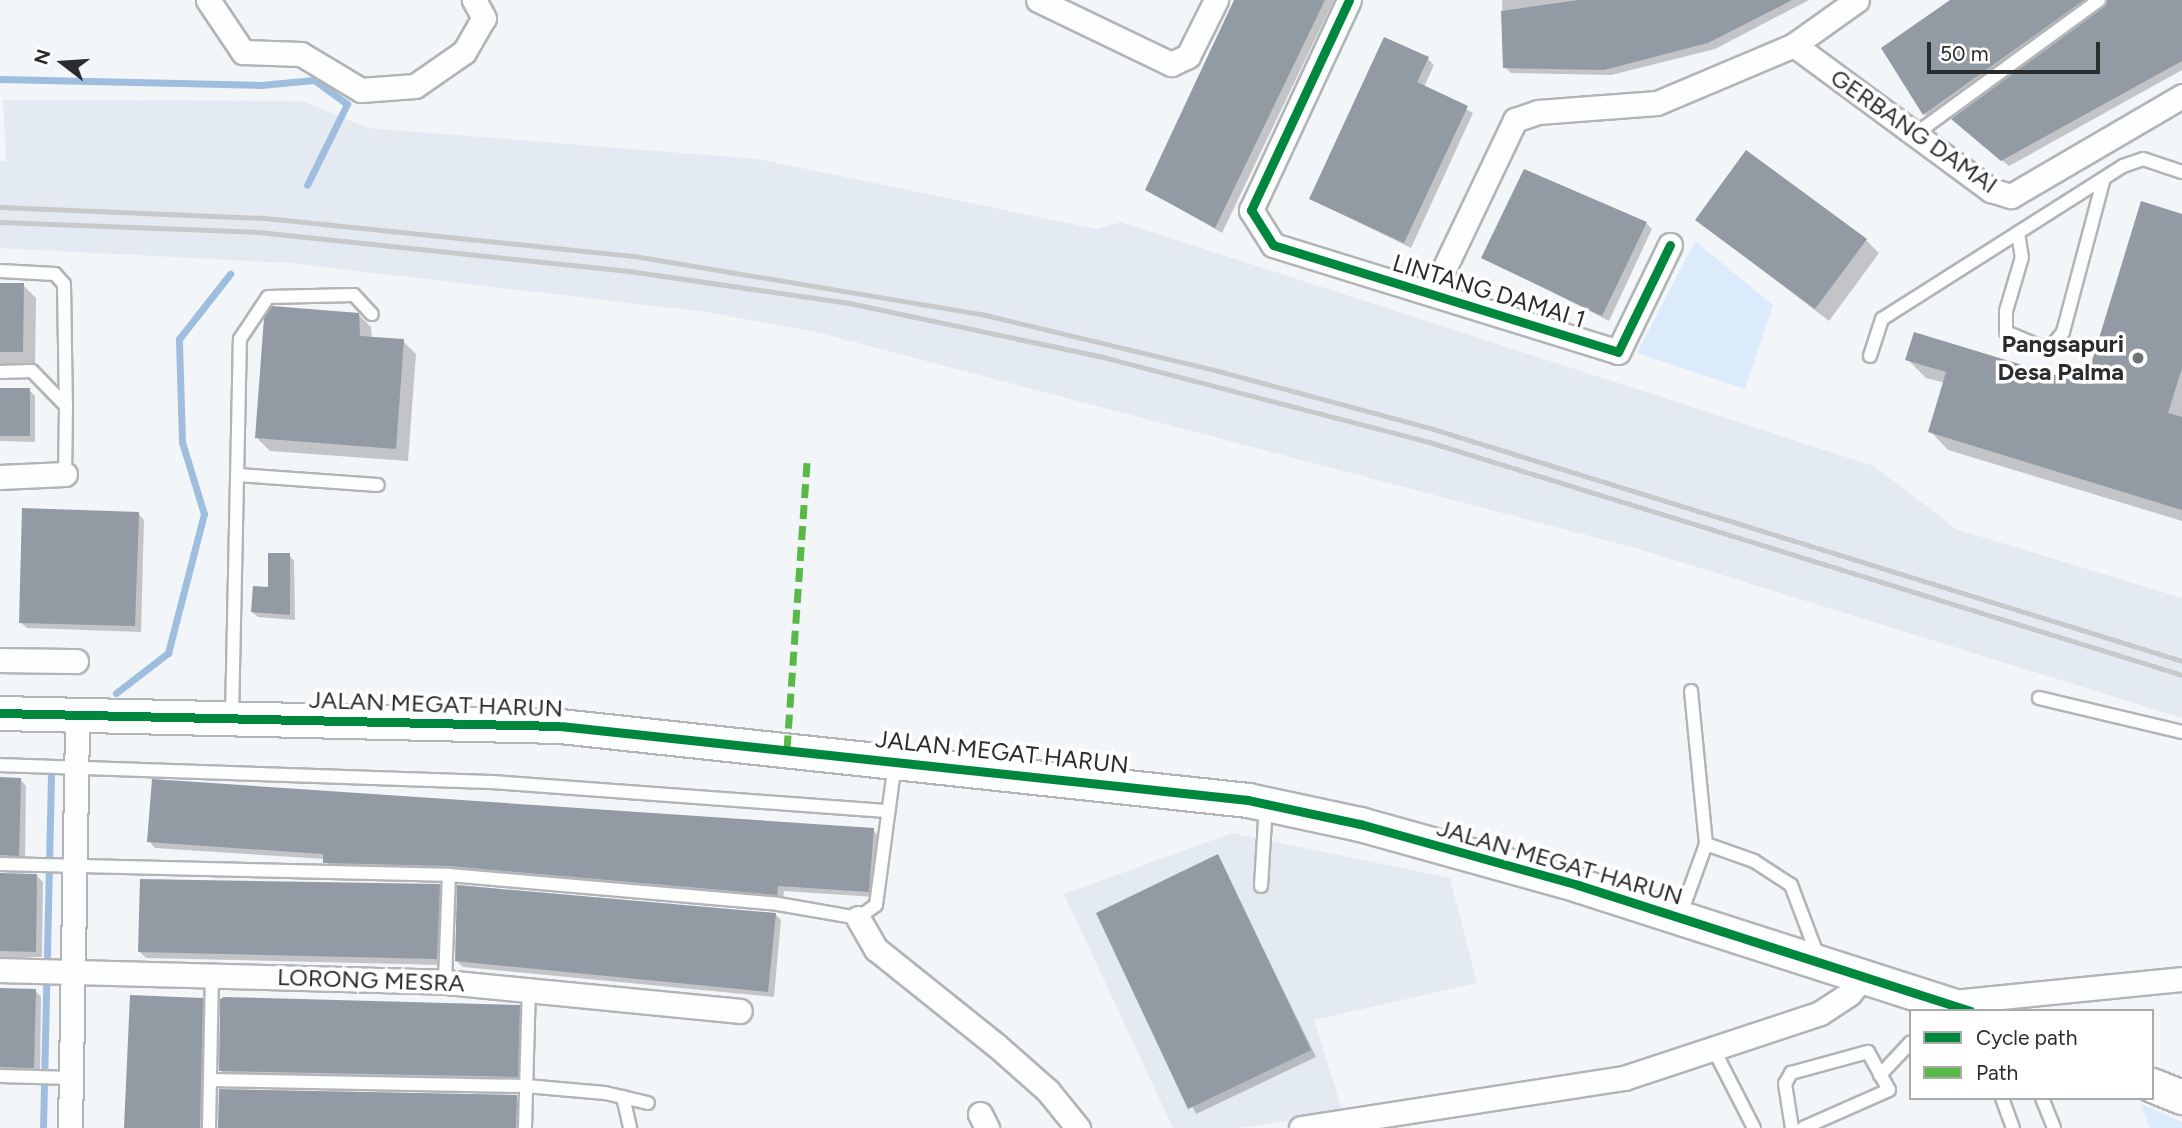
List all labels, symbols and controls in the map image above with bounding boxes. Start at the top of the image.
north arrow [28,28,98,98]
scale bar [1930,28,2103,72]
text: 50 m [1940,41,1989,66]
text: N [29,46,56,67]
street label: GERBANG DAMAI [1825,63,2003,199]
street label: LINTANG DAMAI 1 [1389,248,1589,334]
place label: Pangsapuri Desa Palma [1998,330,2124,386]
marker: Pangsapuri Desa Palma [2130,350,2146,366]
street label: JALAN MEGAT HARUN [308,685,564,723]
street label: JALAN MEGAT HARUN [874,724,1130,780]
street label: JALAN MEGAT HARUN [1434,813,1686,911]
street label: LORONG MESRA [277,962,465,998]
legend [1909,1009,2154,1100]
text: Cycle path [1976,1025,2077,1050]
text: Path [1976,1060,2018,1085]

